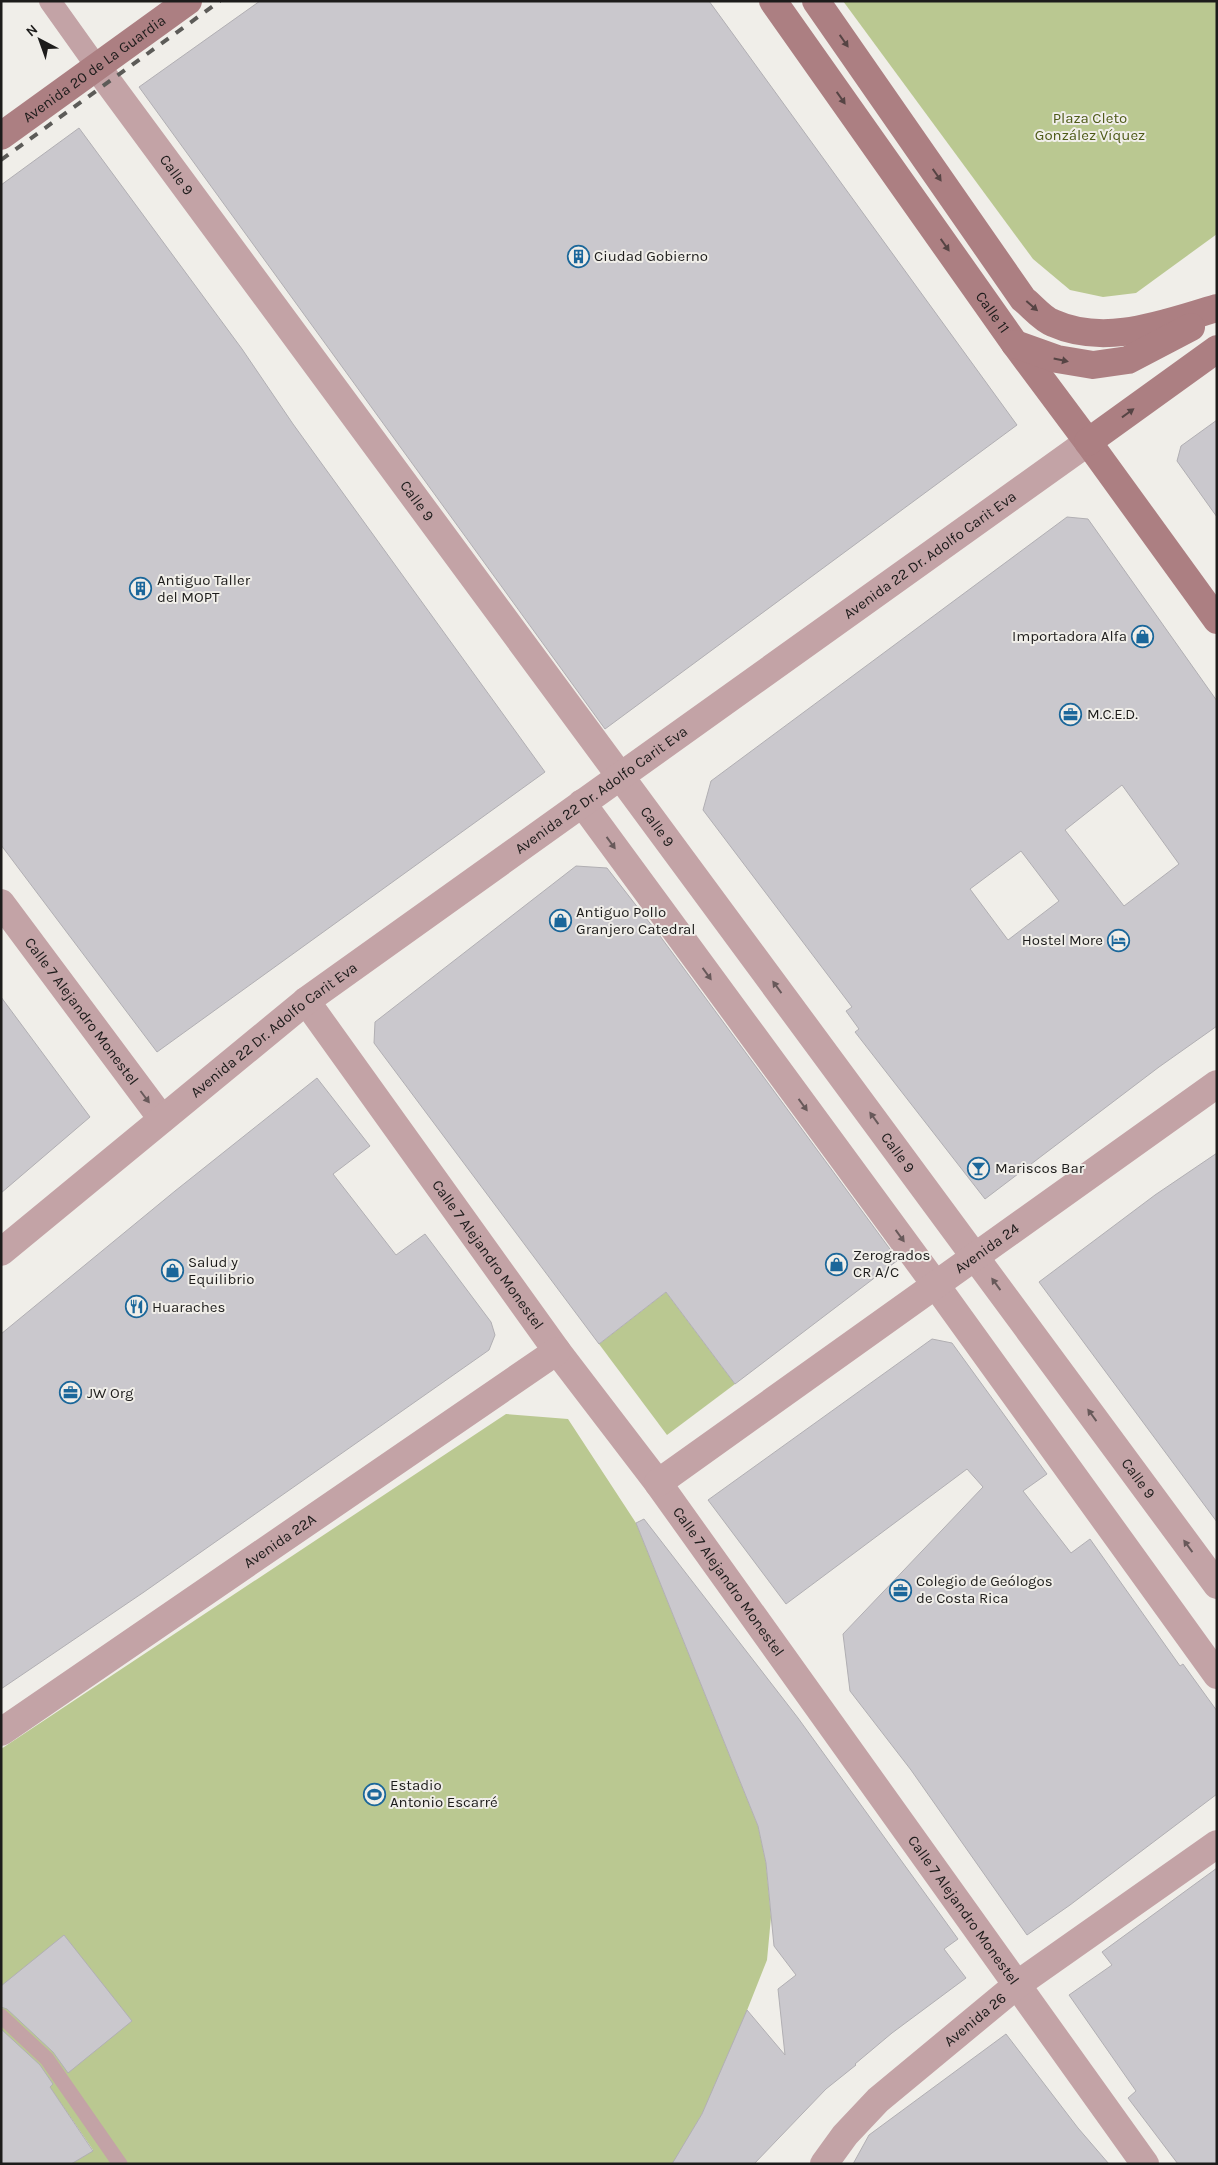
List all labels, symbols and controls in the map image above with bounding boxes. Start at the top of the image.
street label: Avenida 20 de La Guardia [19,11,169,126]
north arrow [15,15,65,65]
text: N [22,21,41,40]
one-way arrow [839,34,849,48]
one-way arrow [836,91,846,105]
park label: Plaza Cleto González Víquez [1035,109,1145,144]
street label: Calle 9 [156,151,197,199]
one-way arrow [932,168,942,181]
one-way arrow [940,239,950,252]
building icon: Ciudad Gobierno [566,244,590,268]
place label: Ciudad Gobierno [594,247,708,265]
street label: Calle 11 [972,288,1014,337]
one-way arrow [1025,300,1037,312]
one-way arrow [1053,356,1069,364]
one-way arrow [1121,408,1135,418]
street label: Calle 9 [396,477,438,525]
street label: Avenida 22 Dr. Adolfo Carit Eva [840,487,1020,623]
place label: Antiguo Taller del MOPT [157,571,251,606]
building icon: Antiguo Taller del MOPT [129,577,153,601]
shop icon: Importadora Alfa [1131,624,1155,648]
place label: Importadora Alfa [1012,627,1127,645]
office icon: M.C.E.D. [1059,702,1083,726]
place label: M.C.E.D. [1087,705,1138,723]
street label: Avenida 22 Dr. Adolfo Carit Eva [511,722,691,858]
street label: Calle 9 [637,803,678,850]
one-way arrow [606,836,616,850]
place label: Antiguo Pollo Granjero Catedral [576,903,696,938]
shop icon: Antiguo Pollo Granjero Catedral [548,909,572,933]
hotel icon: Hostel More [1107,928,1131,952]
place label: Hostel More [1022,931,1103,949]
street label: Calle 7 Alejandro Monestel [21,934,143,1089]
street label: Avenida 22 Dr. Adolfo Carit Eva [187,958,361,1101]
one-way arrow [702,967,712,981]
one-way arrow [772,980,782,994]
one-way arrow [140,1090,151,1103]
one-way arrow [798,1098,809,1111]
one-way arrow [869,1111,879,1124]
street label: Calle 9 [877,1129,919,1176]
bar icon: Mariscos Bar [967,1156,991,1180]
place label: Mariscos Bar [995,1159,1085,1177]
street label: Calle 7 Alejandro Monestel [428,1176,547,1333]
street label: Avenida 24 [951,1219,1023,1277]
one-way arrow [894,1229,905,1242]
place label: Zerogrados CR A/C [853,1246,930,1281]
shop icon: Zerogrados CR A/C [825,1252,849,1276]
place label: Salud y Equilibrio [188,1253,254,1288]
shop icon: Salud y Equilibrio [160,1259,184,1283]
one-way arrow [991,1277,1001,1291]
restaurant icon: Huaraches [124,1295,148,1319]
place label: Huaraches [152,1298,225,1316]
office icon: JW Org [59,1381,83,1405]
place label: JW Org [87,1384,134,1402]
one-way arrow [1087,1408,1097,1422]
street label: Calle 9 [1118,1455,1159,1502]
street label: Calle 7 Alejandro Monestel [669,1503,788,1660]
street label: Avenida 22A [240,1510,320,1572]
one-way arrow [1183,1539,1193,1553]
place label: Colegio de Geólogos de Costa Rica [916,1572,1053,1607]
office icon: Colegio de Geólogos de Costa Rica [888,1578,912,1602]
place label: Estadio Antonio Escarré [390,1776,498,1811]
sports icon: Estadio Antonio Escarré [362,1782,386,1806]
street label: Calle 7 Alejandro Monestel [904,1832,1023,1988]
street label: Avenida 26 [940,1989,1010,2050]

